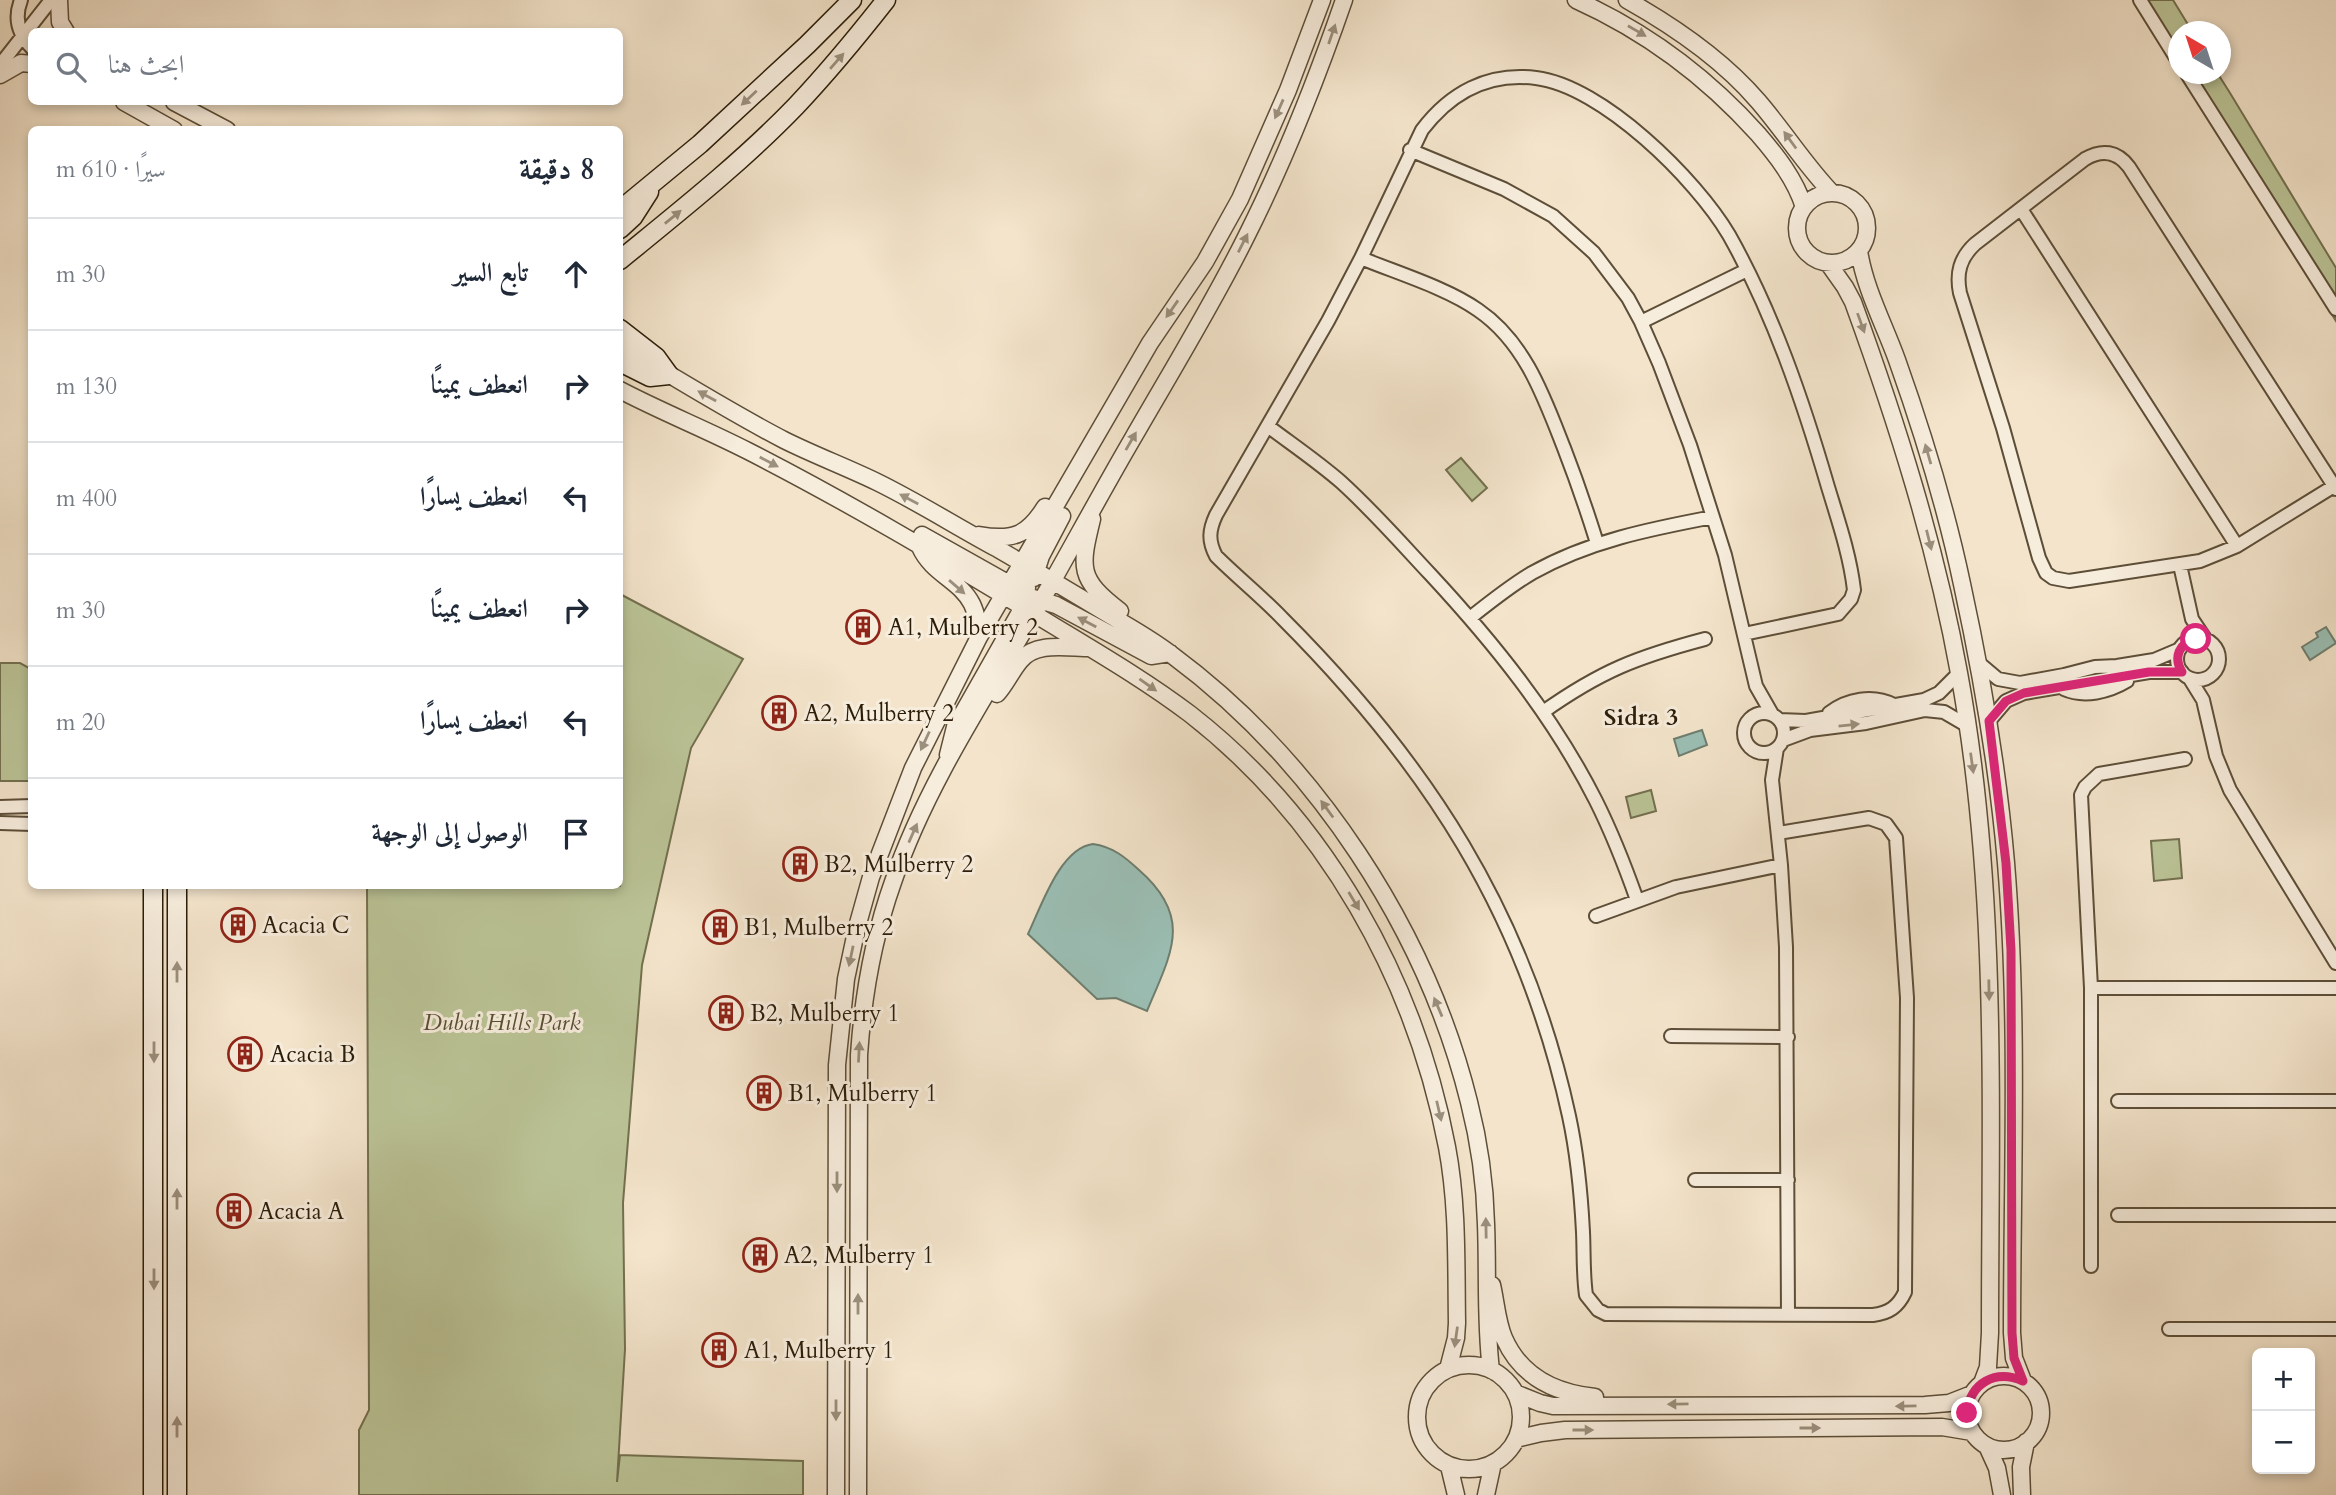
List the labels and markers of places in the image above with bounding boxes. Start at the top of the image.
building icon: A1, Mulberry 2 [844,608,882,646]
place label: A1, Mulberry 2 [888,612,1038,643]
building icon: A2, Mulberry 2 [760,694,798,732]
place label: A2, Mulberry 2 [804,698,954,729]
building icon: B2, Mulberry 2 [781,845,819,883]
place label: B2, Mulberry 2 [824,849,973,880]
building icon: Acacia C [219,906,257,944]
building icon: B1, Mulberry 2 [701,908,739,946]
place label: Acacia C [262,910,349,941]
place label: B1, Mulberry 2 [744,912,893,943]
building icon: B2, Mulberry 1 [707,994,745,1032]
place label: B2, Mulberry 1 [750,998,899,1029]
building icon: Acacia B [226,1035,264,1073]
place label: Acacia B [270,1039,356,1070]
building icon: B1, Mulberry 1 [745,1074,783,1112]
place label: B1, Mulberry 1 [788,1078,937,1109]
building icon: Acacia A [215,1192,253,1230]
place label: Acacia A [258,1196,345,1227]
building icon: A2, Mulberry 1 [741,1236,779,1274]
place label: A2, Mulberry 1 [784,1240,934,1271]
building icon: A1, Mulberry 1 [700,1331,738,1369]
place label: A1, Mulberry 1 [744,1335,894,1366]

